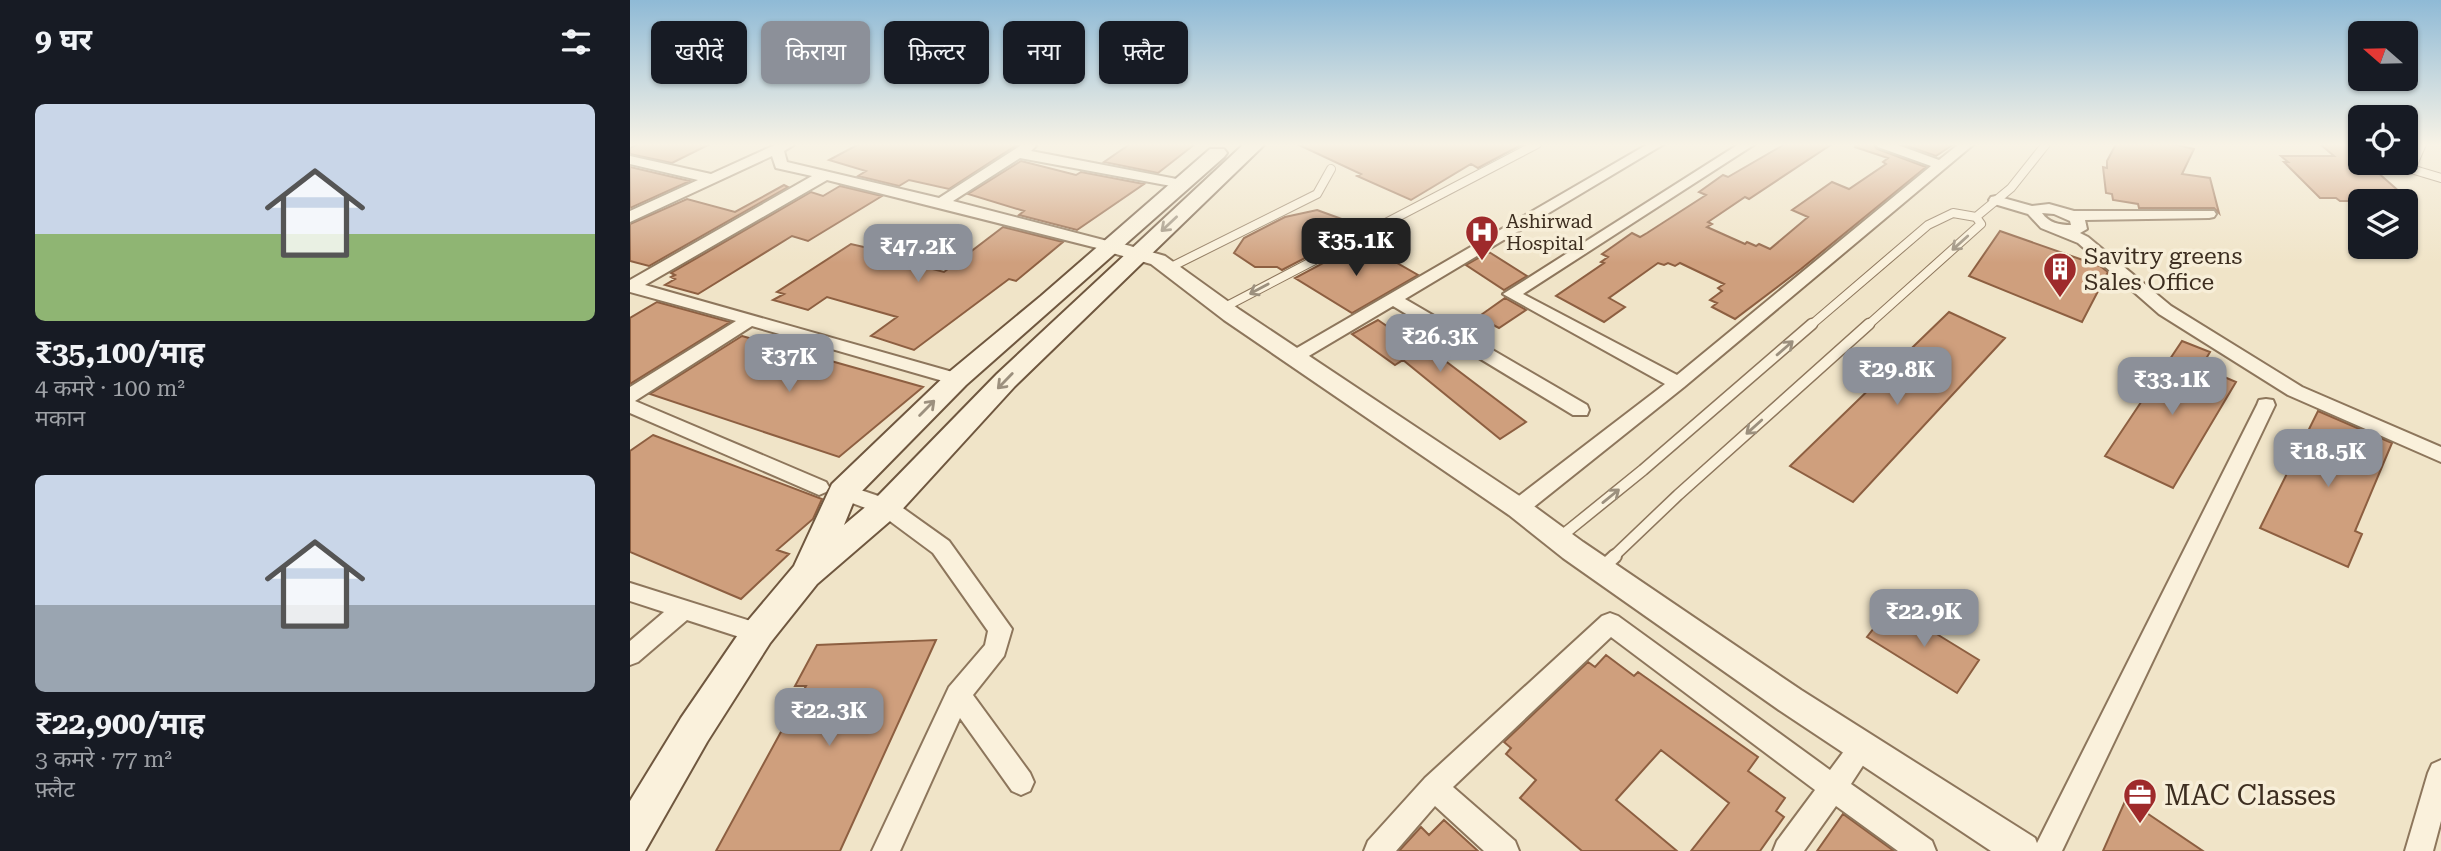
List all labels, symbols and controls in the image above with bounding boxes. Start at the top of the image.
chip: खरीदें [651,21,747,84]
chip: किराया [761,21,870,84]
chip: फ़िल्टर [884,21,989,84]
chip: नया [1003,21,1085,84]
chip: फ़्लैट [1099,21,1188,84]
north arrow [2348,21,2418,91]
map controls [2348,21,2418,259]
text: 9 घर [35,22,92,57]
icon: filters [557,23,595,61]
button: locate [2348,105,2418,175]
icon: home [252,150,378,276]
button: layers [2348,189,2418,259]
place label: Ashirwad Hospital [1506,210,1593,255]
hospital icon: Ashirwad Hospital [1463,213,1501,262]
one-way arrow [1161,215,1178,232]
pin: ₹35.1K [1299,218,1413,278]
pin: ₹47.2K [861,224,975,284]
text: ₹35.1K [1318,227,1394,254]
text: ₹47.2K [880,233,956,260]
one-way arrow [1952,234,1969,251]
place label: Savitry greens Sales Office [2084,243,2242,296]
building icon: Savitry greens Sales Office [2041,250,2079,299]
one-way arrow [1249,282,1270,296]
pin: ₹26.3K [1383,314,1497,374]
text: ₹26.3K [1402,323,1478,350]
pin: ₹37K [748,334,830,394]
text: ₹35,100/माह [35,335,205,370]
one-way arrow [1775,340,1793,356]
text: ₹37K [761,343,817,370]
pin: ₹29.8K [1840,348,1954,407]
text: ₹29.8K [1859,356,1935,383]
pin: ₹33.1K [2115,358,2229,417]
text: ₹33.1K [2134,366,2210,393]
one-way arrow [996,372,1013,389]
text: 4 कमरे · 100 m² [35,375,185,402]
one-way arrow [918,400,935,417]
text: मकान [35,405,85,432]
one-way arrow [1745,419,1763,435]
pin: ₹18.5K [2271,430,2385,489]
text: ₹18.5K [2290,438,2366,465]
one-way arrow [1602,488,1620,503]
icon: home [252,521,378,647]
pin: ₹22.9K [1867,590,1981,649]
text: ₹22.9K [1886,598,1962,625]
pin: ₹22.3K [772,688,886,748]
text: ₹22.3K [791,697,867,724]
text: ₹22,900/माह [35,706,205,741]
text: 3 कमरे · 77 m² [35,746,172,773]
text: फ़्लैट [35,776,75,803]
office icon: MAC Classes [2121,776,2159,825]
place label: MAC Classes [2164,779,2336,812]

